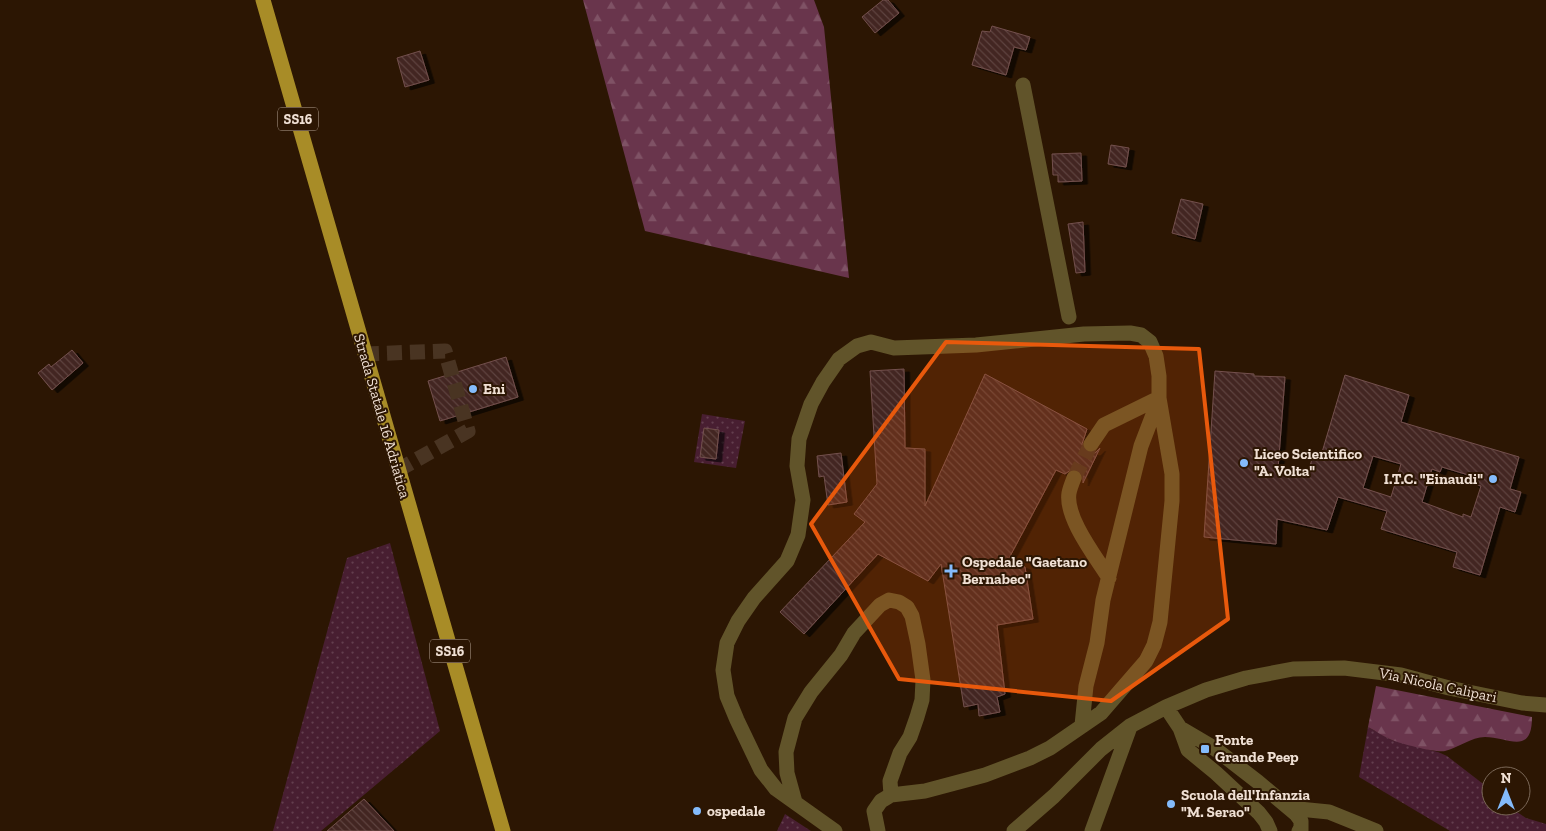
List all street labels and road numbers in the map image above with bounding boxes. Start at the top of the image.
road number: SS16 [278,108,318,130]
street label: Strada Statale 16 Adriatica [350,332,414,500]
road number: SS16 [430,640,470,662]
street label: Via Nicola Calipari [1377,664,1498,706]

